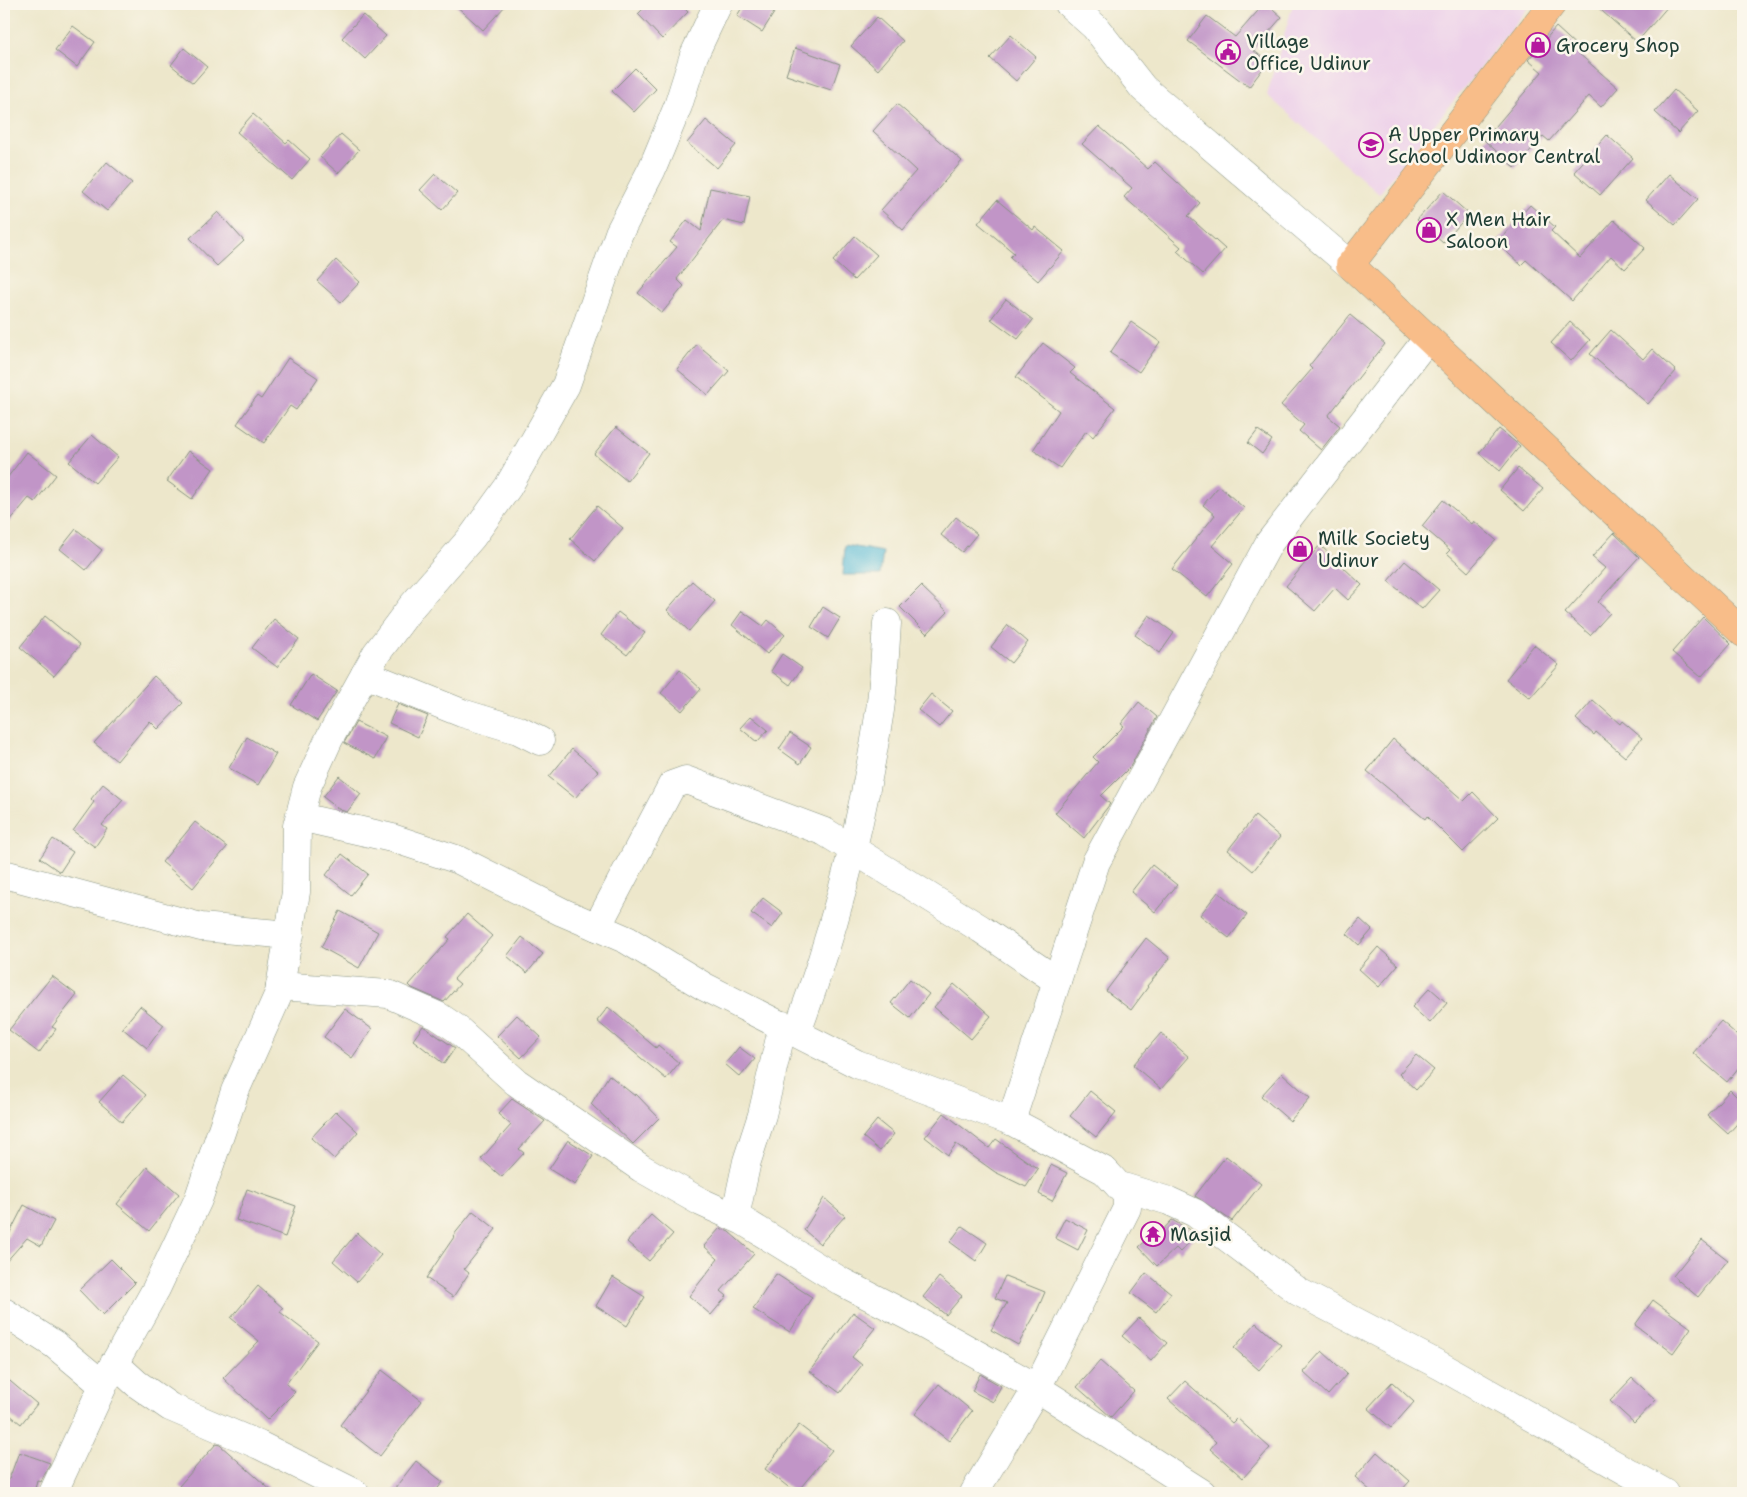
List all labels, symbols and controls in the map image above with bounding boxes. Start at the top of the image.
place label: Village Office, Udinur [1246,29,1371,76]
shop icon: Grocery Shop [1525,32,1551,58]
place label: Grocery Shop [1556,33,1680,58]
public building icon: Village Office, Udinur [1215,39,1241,65]
place label: A Upper Primary School Udinoor Central [1388,122,1601,169]
school or university icon: A Upper Primary School Udinoor Central [1358,132,1384,158]
place label: X Men Hair Saloon [1446,207,1551,254]
shop icon: X Men Hair Saloon [1416,217,1442,243]
place label: Milk Society Udinur [1318,526,1430,573]
shop icon: Milk Society Udinur [1287,536,1313,562]
temple icon: Masjid [1140,1221,1166,1247]
place label: Masjid [1170,1222,1231,1247]

